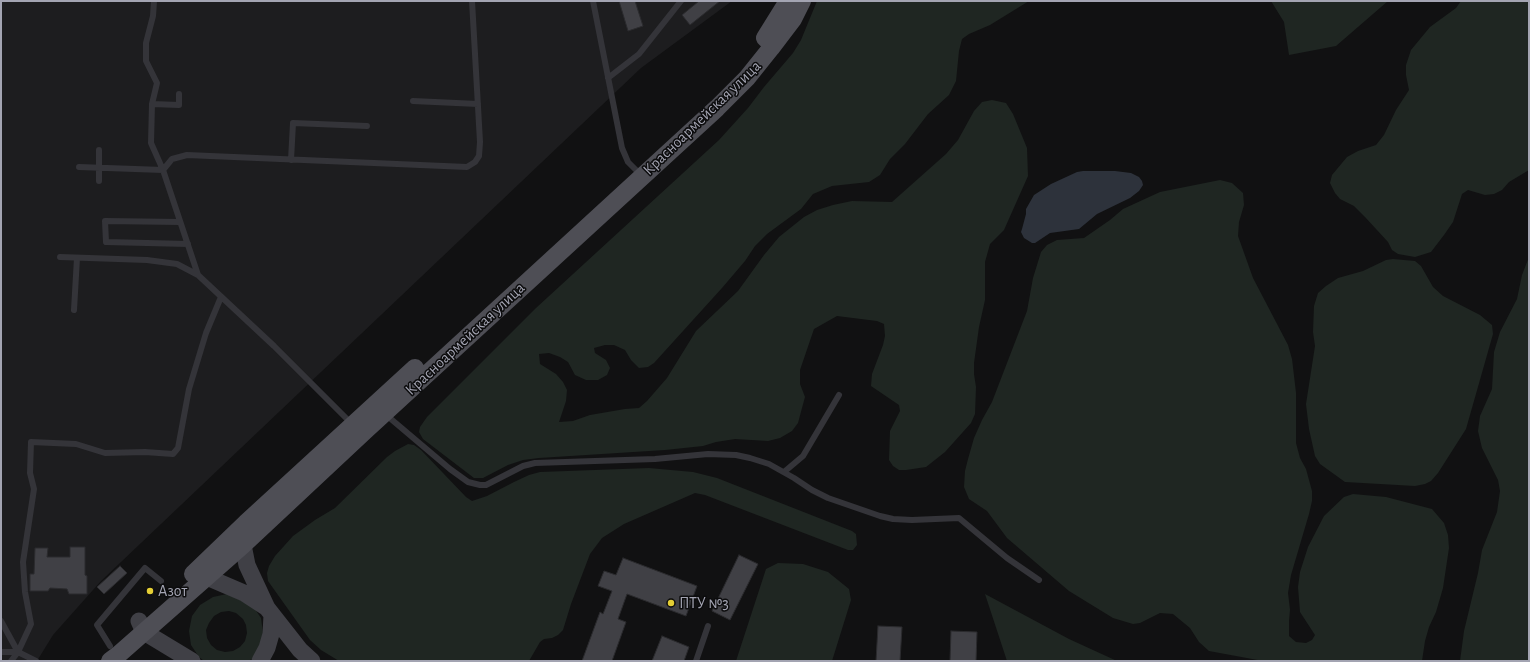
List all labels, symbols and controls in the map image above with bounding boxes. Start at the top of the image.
street label: Красноармейская улица [639,57,765,179]
street label: Красноармейская улица [401,279,529,399]
place label: Азот [158,581,187,601]
marker: Азот [145,586,155,596]
place label: ПТУ №3 [679,593,729,613]
marker: ПТУ №3 [666,598,676,608]

